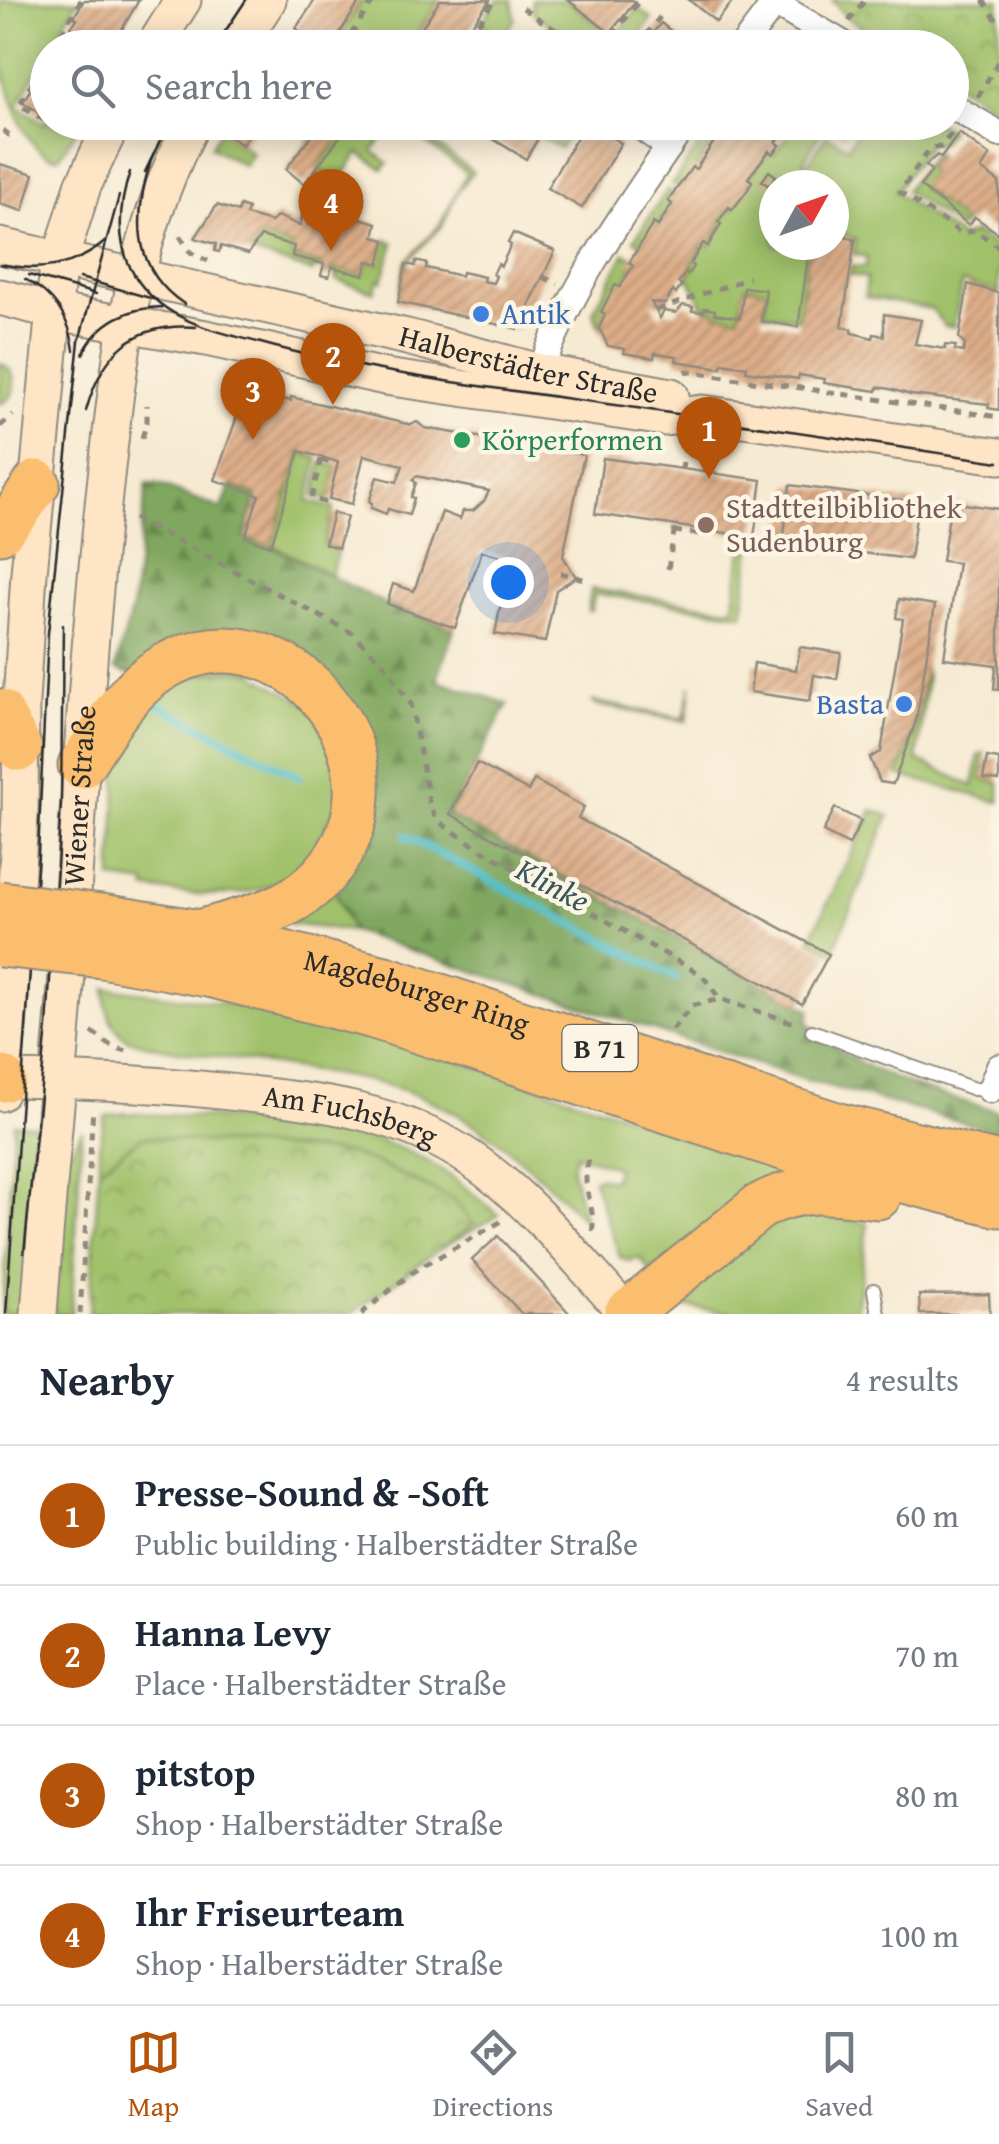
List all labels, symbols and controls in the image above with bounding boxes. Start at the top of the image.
search box [30,30,969,140]
text: Search here [145,57,333,113]
icon: search [65,58,120,113]
pin: 4 [298,168,364,251]
north arrow [759,170,849,260]
place label: Antik [501,291,571,335]
marker: Antik [470,303,492,325]
street label: Halberstädter Straße [395,313,662,414]
pin: 2 [300,322,366,405]
pin: 3 [220,358,286,440]
pin: 1 [676,396,742,479]
place label: Körperformen [482,417,663,461]
marker: Körperformen [451,429,473,451]
place label: Stadtteilbibliothek Sudenburg [726,485,963,563]
marker: Stadtteilbibliothek Sudenburg [695,514,717,536]
your location [483,557,534,608]
place label: Basta [816,681,884,725]
marker: Basta [893,693,915,715]
street label: Wiener Straße [51,704,106,887]
water label: Klinke [507,845,598,923]
street label: Magdeburger Ring [300,937,536,1045]
road number: B 71 [562,1025,638,1071]
street label: Am Fuchsberg [260,1073,445,1157]
text: Nearby [40,1349,174,1410]
text: 4 results [846,1356,959,1403]
text: Presse-Sound & -Soft [135,1464,489,1520]
text: 1 [64,1492,81,1539]
text: 60 m [895,1492,959,1539]
text: Public building · Halberstädter Straße [135,1520,638,1567]
text: Hanna Levy [135,1604,331,1660]
text: 2 [64,1632,81,1679]
text: 70 m [895,1632,959,1679]
text: Place · Halberstädter Straße [135,1660,506,1707]
text: pitstop [135,1744,255,1800]
text: 3 [64,1772,81,1819]
text: 80 m [895,1772,959,1819]
text: Shop · Halberstädter Straße [135,1800,503,1847]
text: Ihr Friseurteam [135,1884,404,1940]
text: 4 [64,1912,81,1959]
text: 100 m [880,1912,959,1959]
text: Shop · Halberstädter Straße [135,1940,503,1987]
tab: Map [126,2025,181,2126]
tab: Directions [433,2025,553,2126]
tab: Saved [805,2025,873,2126]

